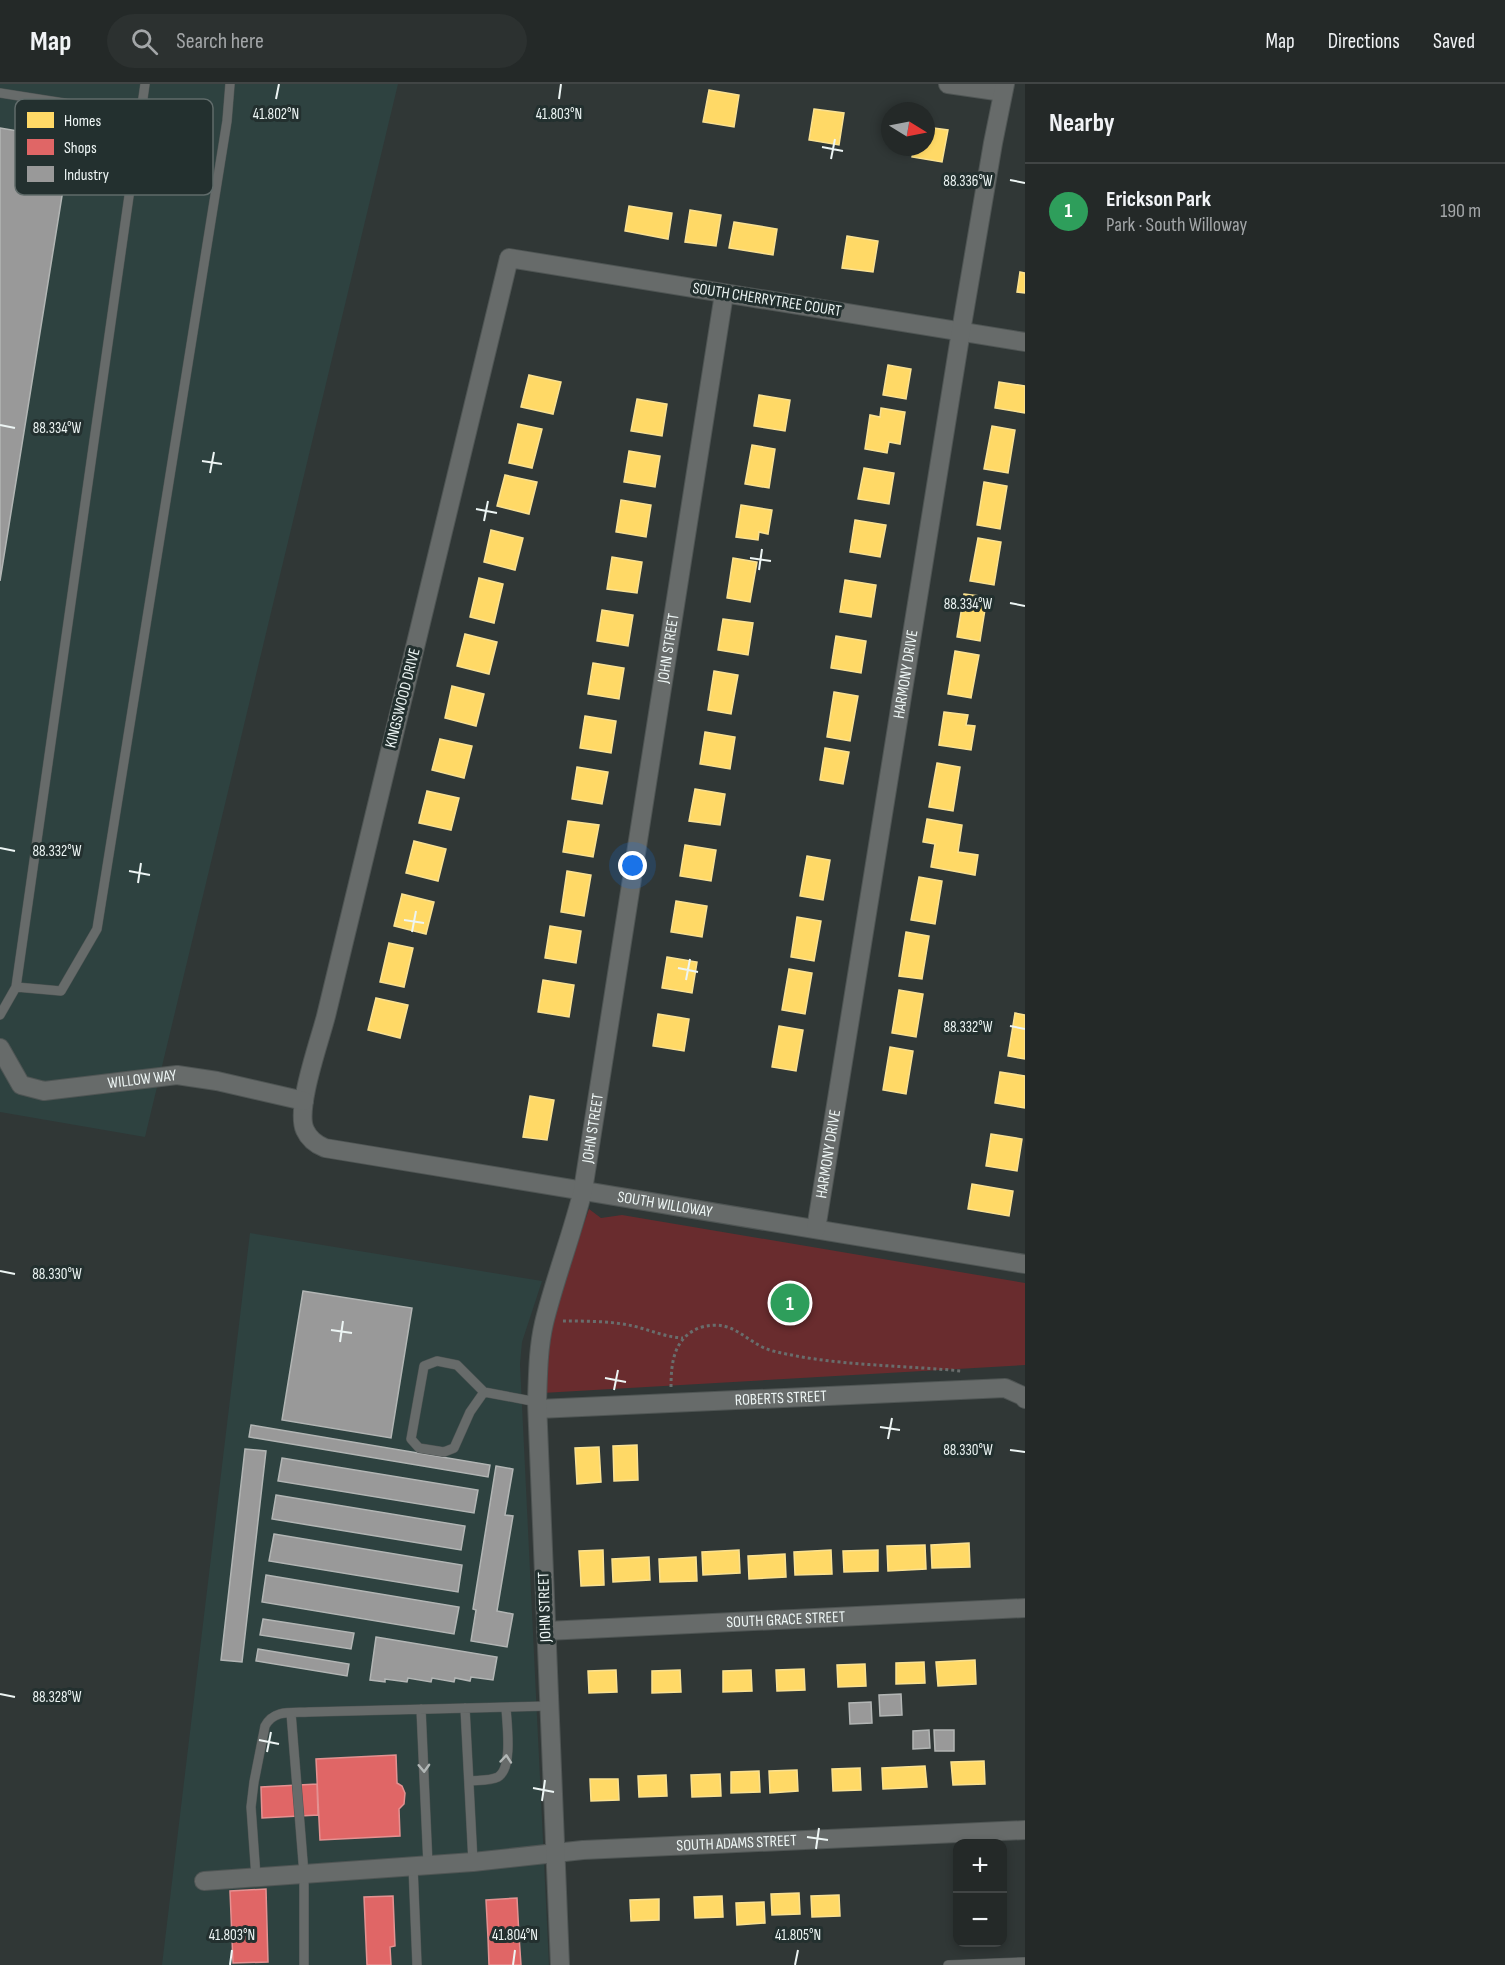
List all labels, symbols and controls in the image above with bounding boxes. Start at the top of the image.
search box [107,14,527,68]
text: Map [30,25,71,58]
icon: search [128,25,161,58]
text: Search here [176,28,264,55]
text: Map [1265,29,1295,54]
text: Directions [1328,29,1400,54]
text: Saved [1433,29,1475,54]
legend [15,99,213,195]
north arrow [881,102,935,156]
text: 41.802°N [253,105,299,124]
text: 41.803°N [536,105,582,124]
text: Nearby [1049,108,1115,139]
text: Homes [64,112,101,131]
text: Shops [64,139,97,158]
text: Industry [64,166,109,185]
text: 88.336°W [943,172,993,191]
text: Erickson Park [1106,186,1211,213]
text: 1 [1065,199,1072,223]
text: 190 m [1440,199,1481,223]
text: Park · South Willoway [1106,213,1247,237]
street label: SOUTH CHERRYTREE COURT [691,279,843,321]
text: 88.334°W [33,419,81,438]
text: 88.334°W [944,595,992,614]
street label: JOHN STREET [653,611,683,685]
street label: HARMONY DRIVE [889,628,922,720]
street label: KINGSWOOD DRIVE [381,646,425,750]
text: 88.332°W [33,842,82,861]
your location [618,851,647,880]
text: 88.332°W [944,1018,993,1037]
street label: WILLOW WAY [107,1066,178,1093]
street label: JOHN STREET [578,1092,608,1166]
street label: HARMONY DRIVE [812,1108,845,1200]
street label: SOUTH WILLOWAY [616,1187,714,1222]
text: 88.330°W [32,1265,82,1284]
pin: 1 [770,1280,810,1326]
street label: ROBERTS STREET [734,1387,828,1410]
text: 88.330°W [943,1441,993,1460]
street label: JOHN STREET [534,1571,556,1643]
street label: SOUTH GRACE STREET [726,1607,846,1632]
text: 88.328°W [33,1688,82,1707]
one-way arrow [500,1754,513,1763]
one-way arrow [417,1763,430,1772]
street label: SOUTH ADAMS STREET [676,1831,798,1855]
map controls [953,1839,1007,1947]
button: + [953,1839,1007,1893]
button: − [953,1893,1007,1947]
text: 41.803°N [209,1926,255,1945]
text: 41.804°N [492,1926,538,1945]
text: 41.805°N [775,1926,821,1945]

